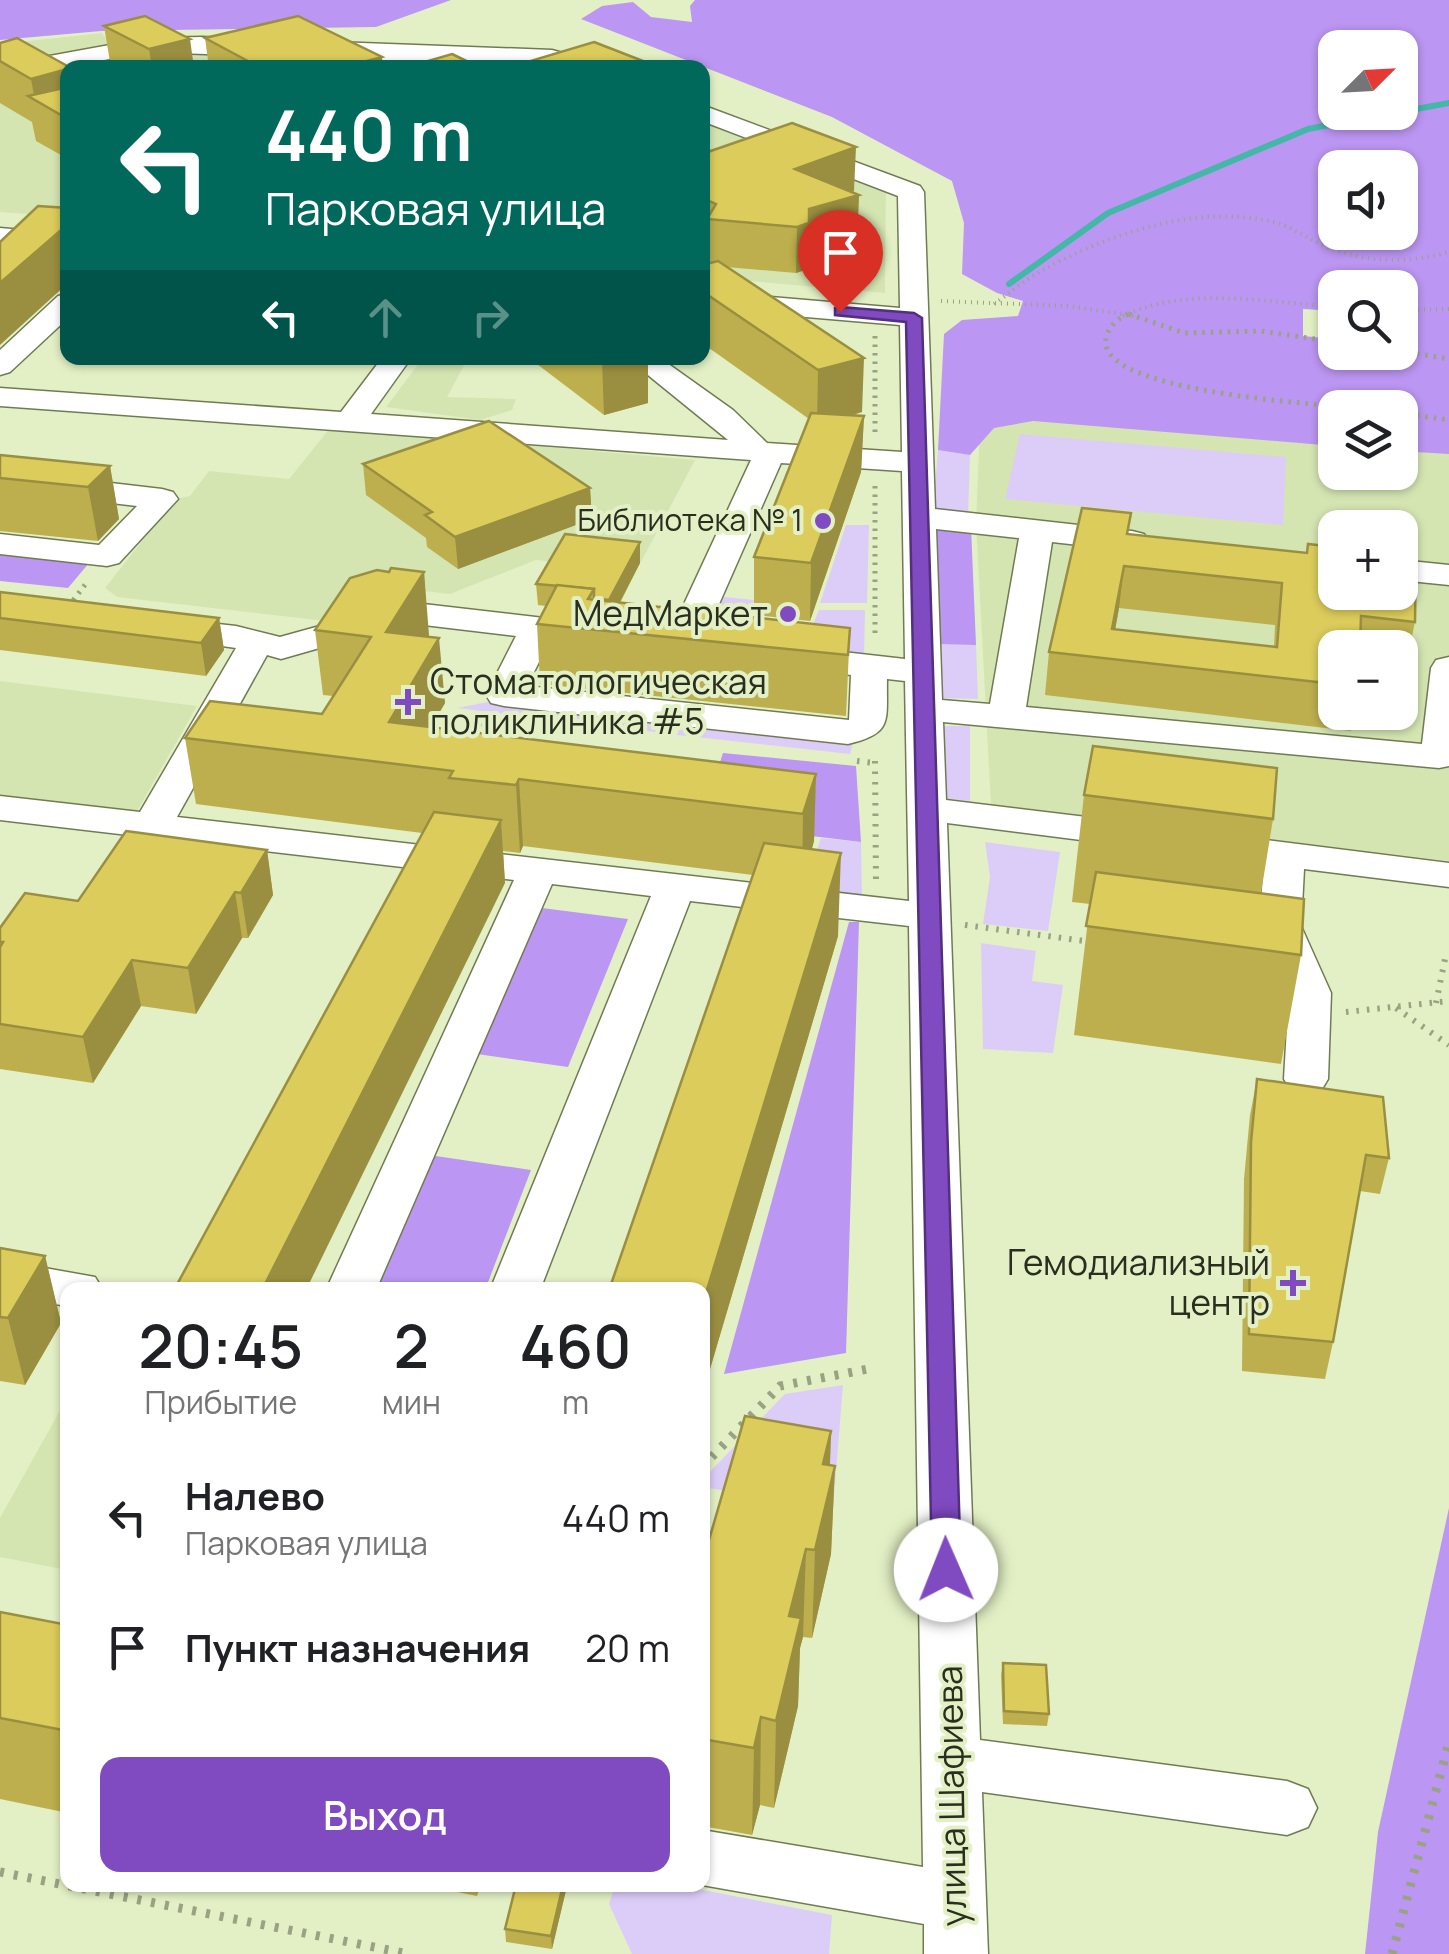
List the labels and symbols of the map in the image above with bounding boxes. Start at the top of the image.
north arrow [1318,30,1418,130]
pin [798,210,883,313]
place label: Библиотека № 1 [577,499,803,540]
marker: Библиотека № 1 [812,510,834,532]
place label: МедМаркет [573,589,768,637]
marker: МедМаркет [777,603,799,625]
place label: Стоматологическая поликлиника #5 [430,657,767,745]
marker: Стоматологическая поликлиника #5 [395,689,421,715]
place label: Гемодиализный центр [1007,1238,1270,1326]
marker: Гемодиализный центр [1280,1270,1306,1296]
position arrow [894,1518,998,1622]
street label: улица Шафиева [925,1665,977,1927]

